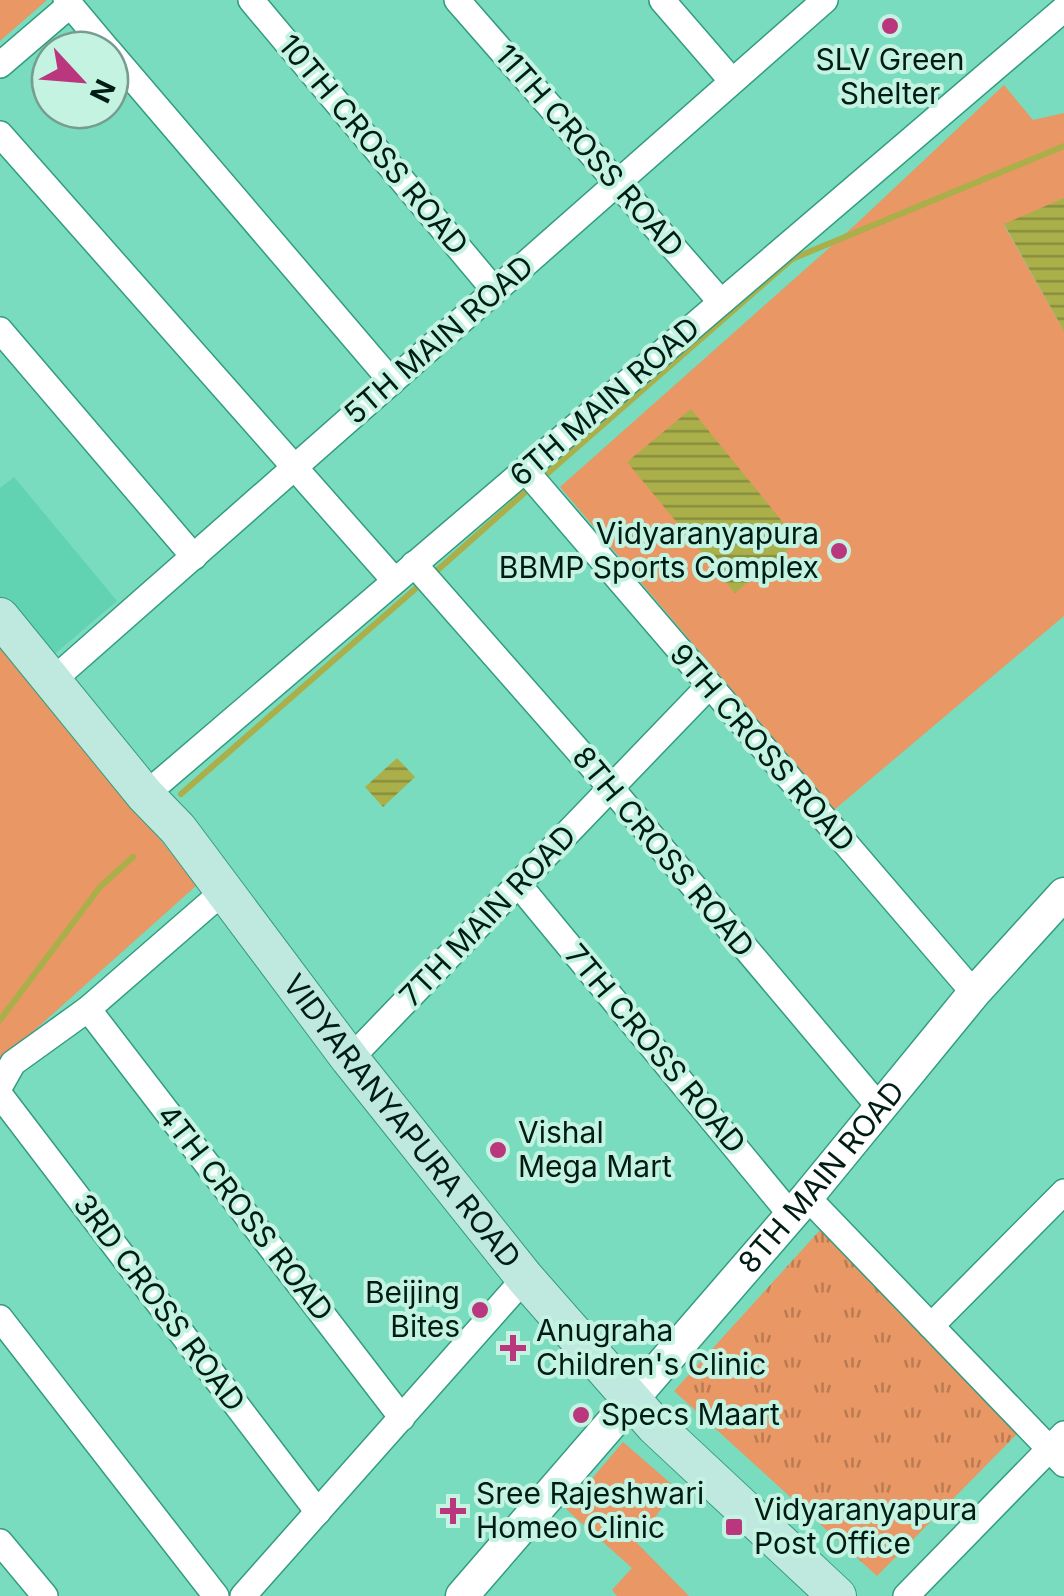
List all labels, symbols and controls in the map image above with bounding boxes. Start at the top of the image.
marker: SLV Green Shelter [879,15,901,37]
street label: 10TH CROSS ROAD [271,27,476,262]
north arrow [30,30,130,130]
street label: 11TH CROSS ROAD [488,37,692,264]
place label: SLV Green Shelter [815,41,965,111]
text: N [83,74,122,108]
street label: 5TH MAIN ROAD [336,247,540,431]
street label: 6TH MAIN ROAD [502,309,706,493]
place label: Vidyaranyapura BBMP Sports Complex [499,515,819,585]
marker: Vidyaranyapura BBMP Sports Complex [828,540,850,562]
street label: 9TH CROSS ROAD [663,636,863,859]
street label: 8TH CROSS ROAD [565,739,762,964]
street label: 7TH MAIN ROAD [392,817,583,1013]
street label: 7TH CROSS ROAD [558,937,754,1160]
street label: VIDYARANYAPURA ROAD [276,967,529,1275]
street label: 8TH MAIN ROAD [730,1073,911,1280]
street label: 4TH CROSS ROAD [150,1097,341,1328]
place label: Vishal Mega Mart [518,1114,672,1184]
marker: Vishal Mega Mart [487,1139,509,1161]
street label: 3RD CROSS ROAD [66,1187,253,1418]
place label: Beijing Bites [365,1274,460,1344]
marker: Beijing Bites [469,1299,491,1321]
place label: Anugraha Children's Clinic [536,1312,766,1382]
marker: Anugraha Children's Clinic [500,1335,526,1361]
place label: Specs Maart [601,1396,780,1432]
marker: Specs Maart [570,1404,592,1426]
place label: Sree Rajeshwari Homeo Clinic [476,1475,704,1545]
place label: Vidyaranyapura Post Office [754,1491,977,1561]
marker: Sree Rajeshwari Homeo Clinic [440,1498,466,1524]
marker: Vidyaranyapura Post Office [723,1516,745,1538]

